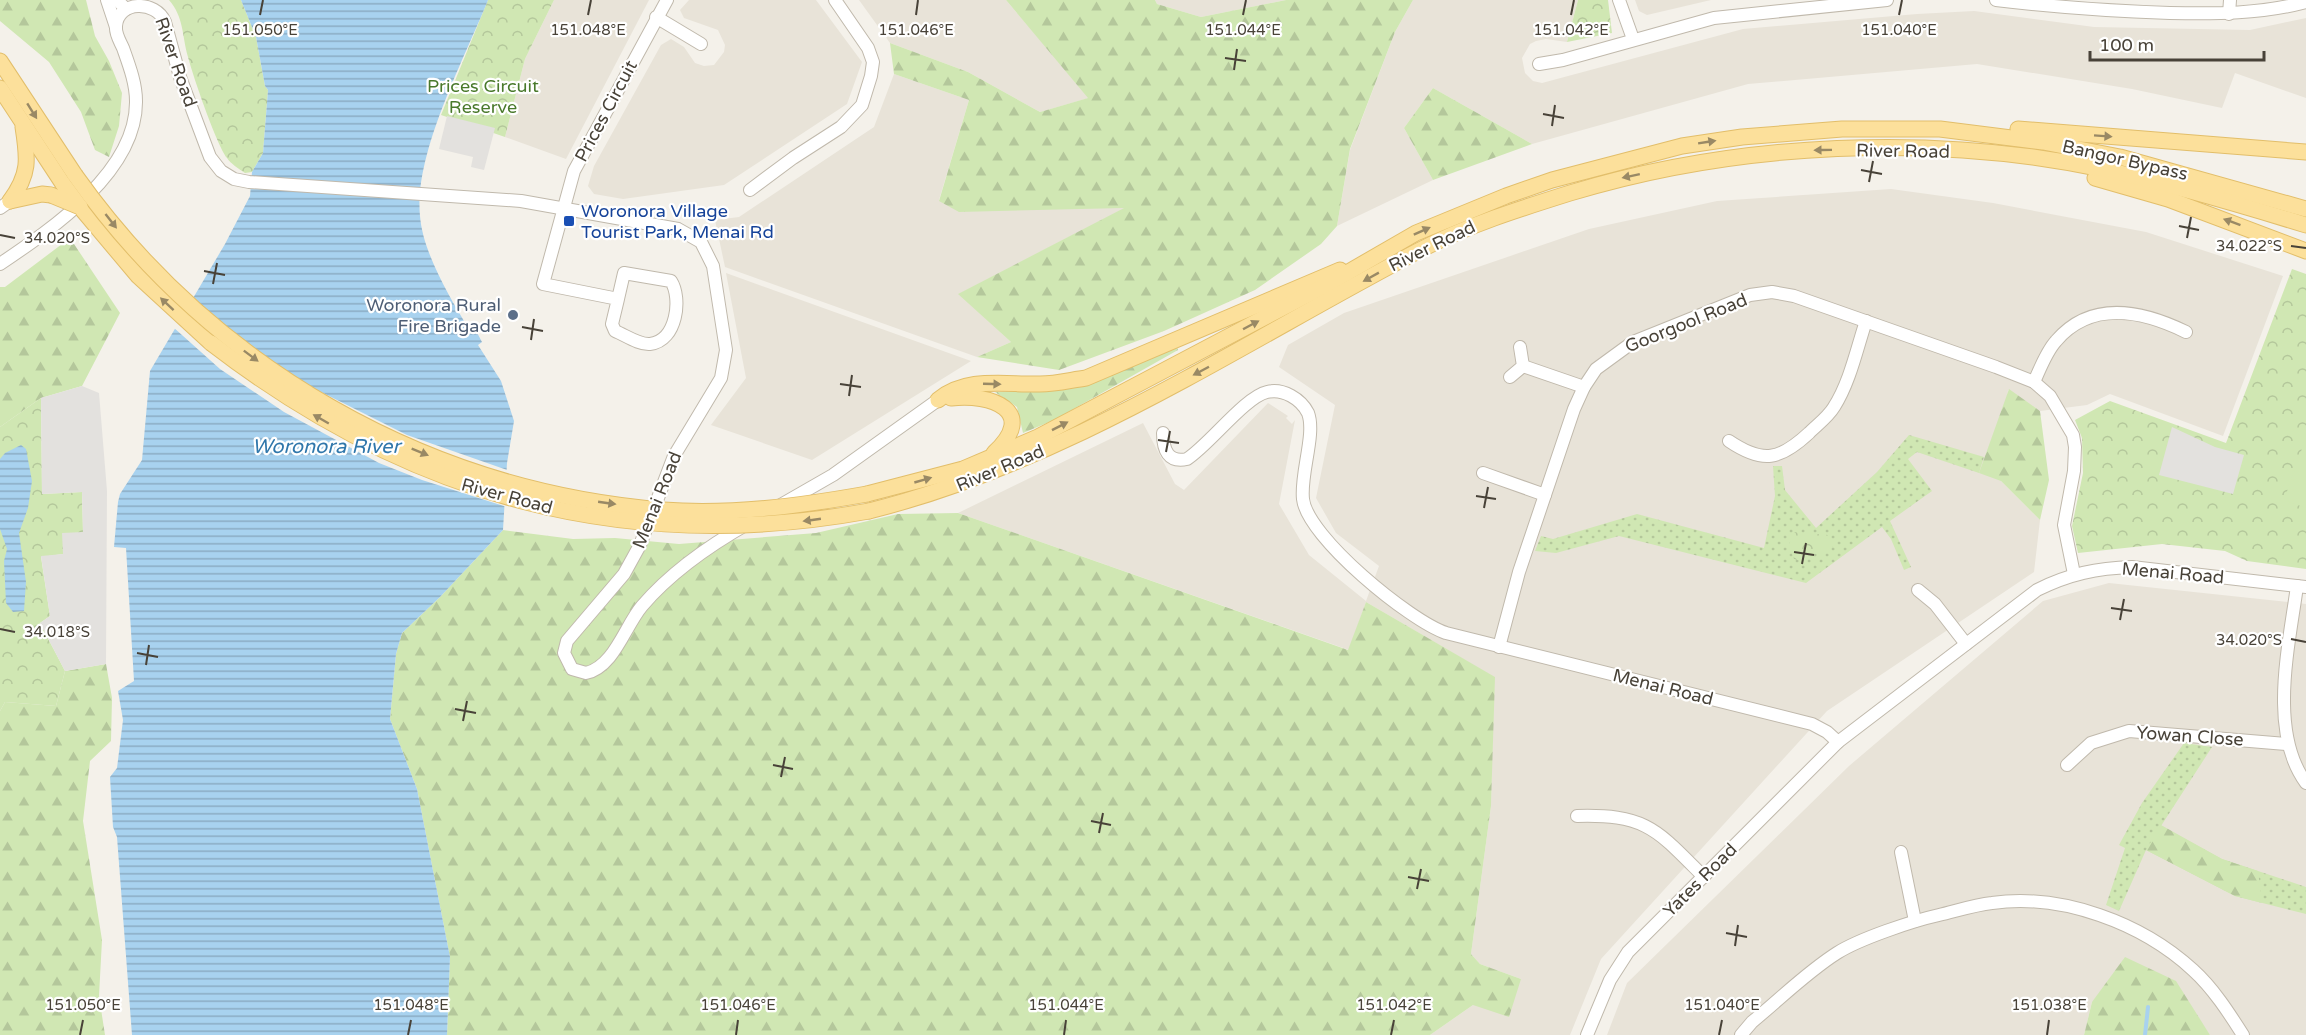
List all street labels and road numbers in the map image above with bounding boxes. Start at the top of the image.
street label: River Road [150,14,202,110]
street label: Prices Circuit [570,56,642,166]
street label: Bangor Bypass [2060,135,2190,185]
street label: River Road [1856,139,1950,163]
street label: River Road [1385,216,1479,276]
street label: Goorgool Road [1622,288,1750,358]
street label: River Road [953,440,1047,496]
street label: Menai Road [628,448,686,552]
street label: River Road [459,473,555,519]
street label: Menai Road [2121,558,2225,588]
street label: Menai Road [1610,664,1716,710]
street label: Yowan Close [2136,721,2244,751]
street label: Yates Road [1658,838,1742,922]

